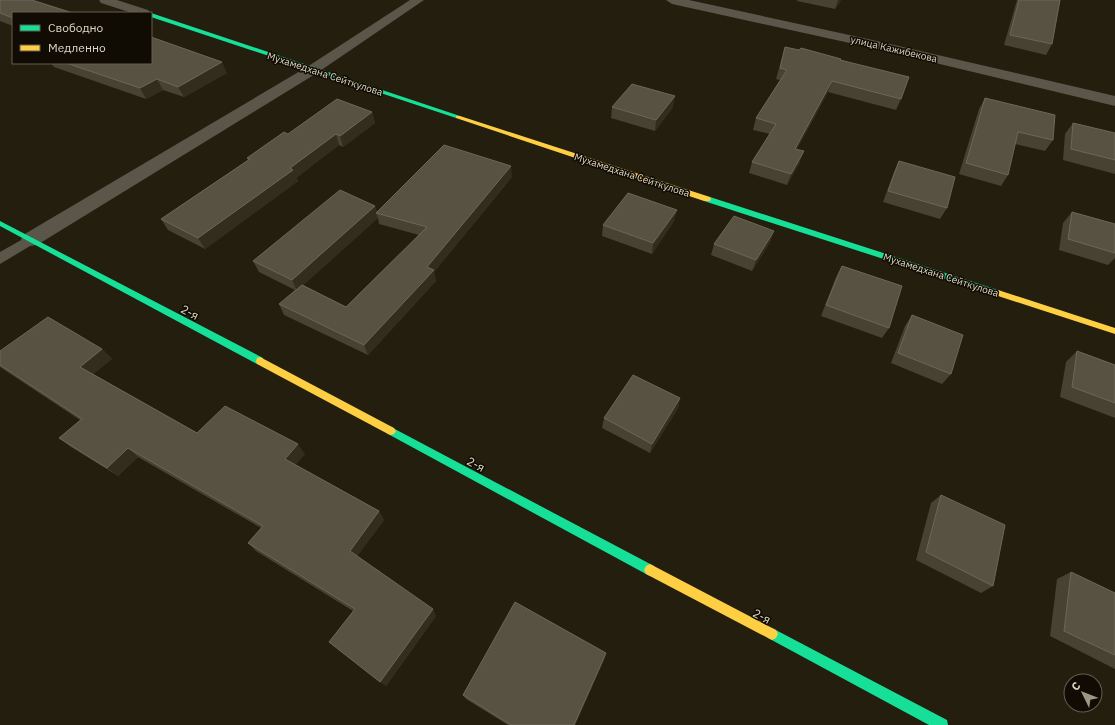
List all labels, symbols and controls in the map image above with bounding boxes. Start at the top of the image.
legend [12,12,152,64]
text: Свободно [48,20,104,35]
street label: улица Кажибекова [849,33,939,65]
text: Медленно [48,40,106,55]
street label: Мухамедхана Сейткулова [266,49,385,99]
street label: Мухамедхана Сейткулова [573,150,692,200]
street label: Мухамедхана Сейткулова [882,250,1001,300]
street label: 2-я [178,301,202,323]
street label: 2-я [464,453,488,475]
street label: 2-я [750,605,774,627]
north arrow [1063,673,1103,713]
text: С [1068,679,1083,694]

